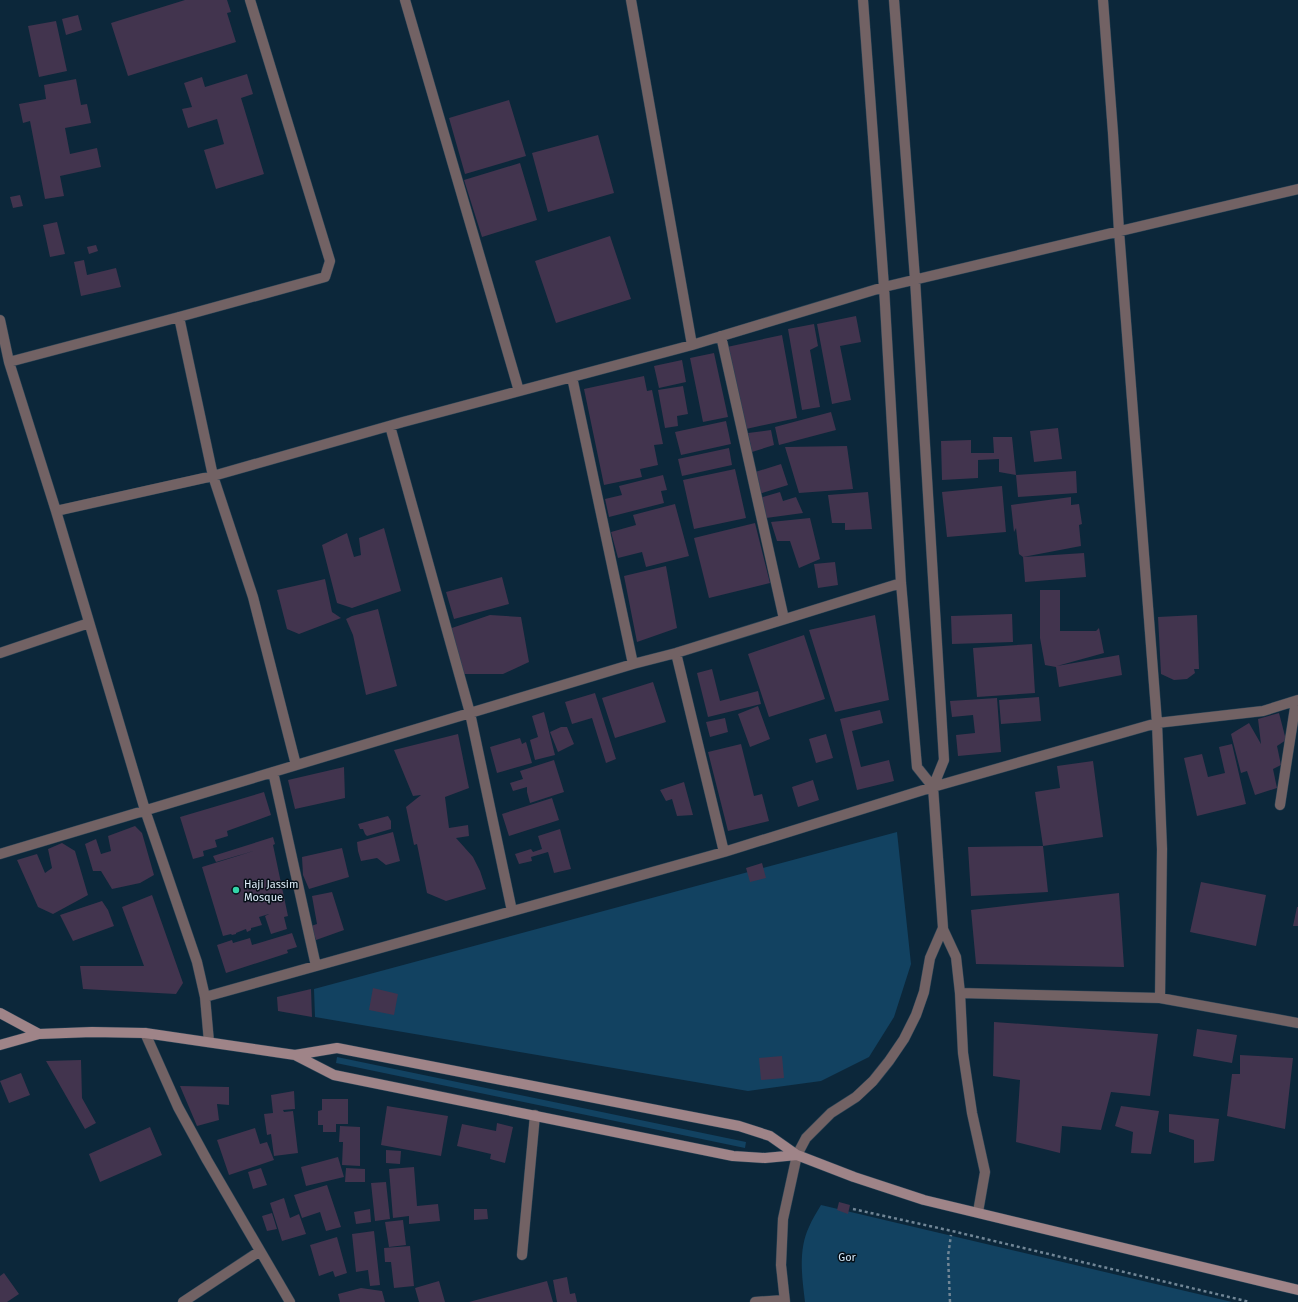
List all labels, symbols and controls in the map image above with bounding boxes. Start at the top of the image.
place label: Haji Jassim Mosque [244,878,298,904]
marker: Haji Jassim Mosque [231,885,241,895]
park label: Gor [838,1251,857,1264]

